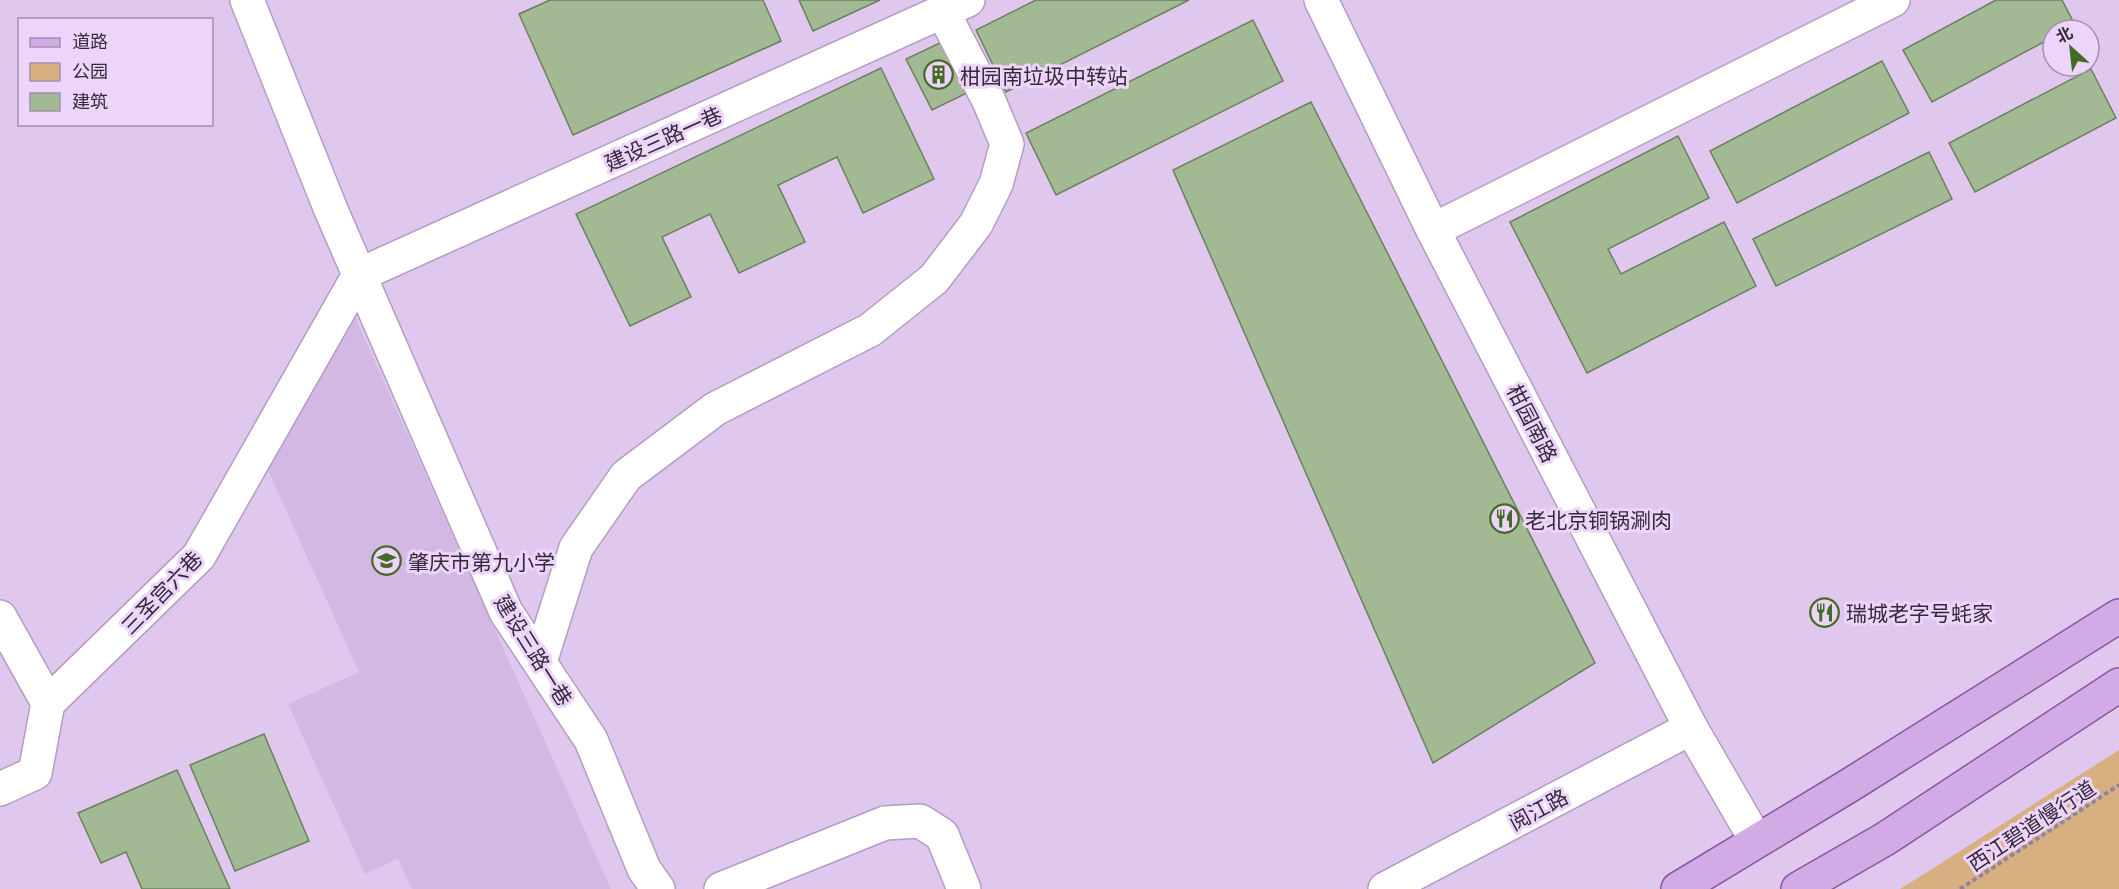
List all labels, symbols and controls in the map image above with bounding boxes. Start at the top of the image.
legend [18,18,213,126]
north arrow [2041,18,2101,78]
text: 北 [2053,22,2075,46]
text: 道路 [72,30,108,52]
building icon: 柑园南垃圾中转站 [923,59,955,91]
text: 公园 [72,60,108,82]
place label: 柑园南垃圾中转站 [960,63,1128,88]
text: 建筑 [72,90,108,112]
street label: 建设三路一巷 [600,101,726,175]
street label: 柑园南路 [1503,380,1563,466]
restaurant icon: 老北京铜锅涮肉 [1488,503,1520,535]
place label: 老北京铜锅涮肉 [1525,507,1672,532]
school or university icon: 肇庆市第九小学 [371,545,403,577]
street label: 三圣宫六巷 [116,546,206,638]
place label: 肇庆市第九小学 [408,549,555,574]
street label: 建设三路一巷 [490,590,578,710]
restaurant icon: 瑞城老字号蚝家 [1809,596,1841,628]
place label: 瑞城老字号蚝家 [1846,600,1993,625]
street label: 西江碧道慢行道 [1963,774,2099,876]
street label: 阅江路 [1504,783,1572,835]

